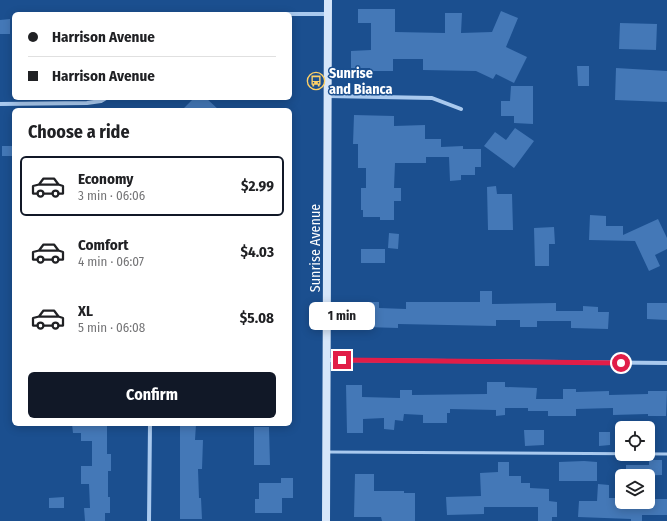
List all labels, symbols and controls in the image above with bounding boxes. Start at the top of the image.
text: Harrison Avenue [52,28,155,46]
place label: Sunrise and Bianca [329,65,393,98]
text: Harrison Avenue [52,67,155,85]
bus stop icon: Sunrise and Bianca [306,71,326,91]
text: Choose a ride [28,121,130,143]
icon: car [30,168,66,204]
text: Economy [78,170,133,188]
text: $2.99 [241,177,274,195]
text: 3 min · 06:06 [78,188,145,203]
street label: Sunrise Avenue [307,204,324,292]
icon: car [30,234,66,270]
text: Comfort [78,236,129,254]
text: $4.03 [240,243,274,261]
text: 4 min · 06:07 [78,254,144,269]
icon: car [30,300,66,336]
text: XL [78,302,93,320]
callout: 1 min [309,302,375,330]
text: 1 min [328,308,356,323]
text: $5.08 [240,309,274,327]
text: 5 min · 06:08 [78,320,145,335]
route end [333,351,351,369]
route start [612,354,630,372]
button: Confirm [28,372,276,418]
map controls [615,421,655,509]
button: locate [615,421,655,461]
button: layers [615,469,655,509]

